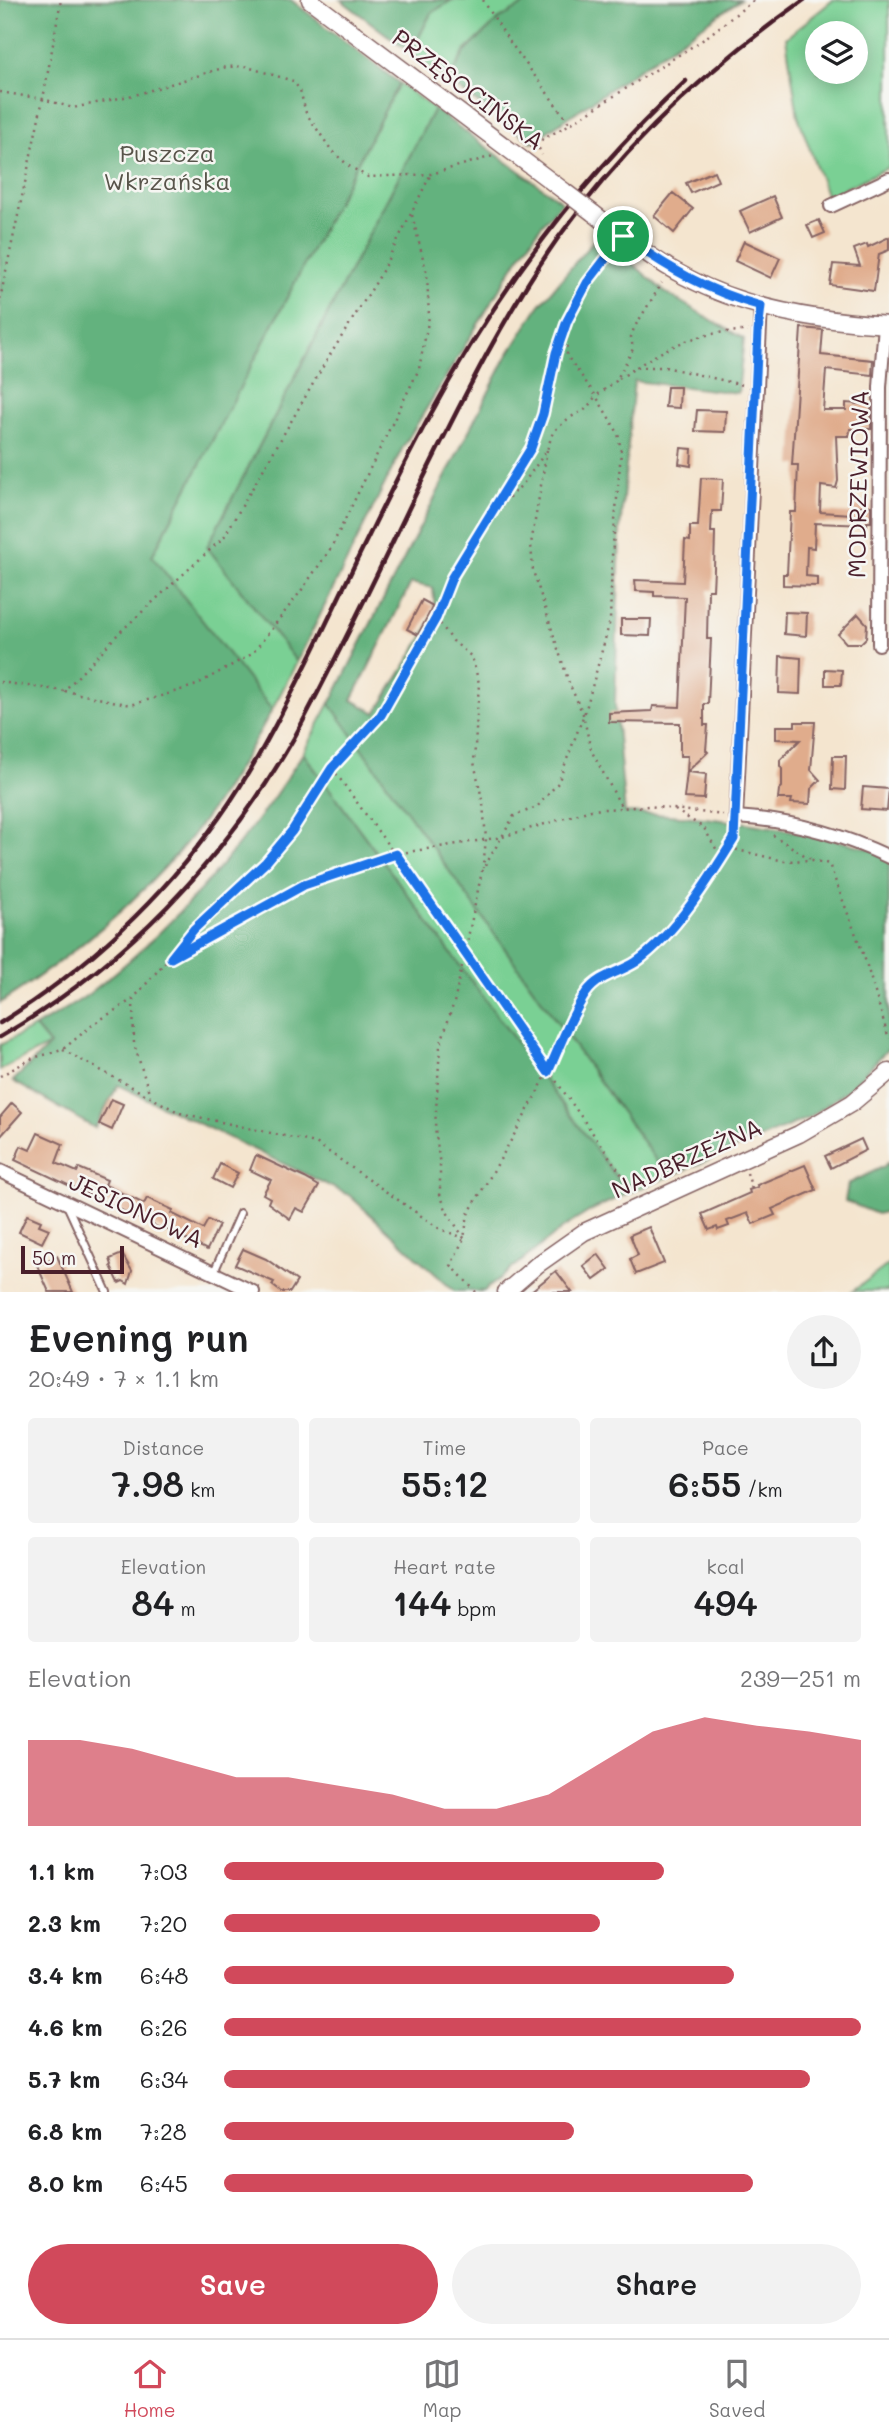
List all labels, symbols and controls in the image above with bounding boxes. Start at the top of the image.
street label: PRZĘSOCIŃSKA [387,21,551,156]
map controls [805,21,868,84]
button: layers [805,21,868,84]
park label: Puszcza Wkrzańska [104,137,230,196]
pin [593,206,653,266]
icon: arrive [604,217,642,255]
street label: MODRZEWIOWA [840,390,875,578]
street label: NADBRZEŻNA [606,1111,766,1205]
street label: JESIONOWA [65,1165,209,1254]
scale bar [21,1242,124,1274]
text: 50 m [32,1245,76,1270]
text: Evening run [28,1312,249,1362]
button: share [787,1315,861,1389]
text: 20:49 · 7 × 1.1 km [28,1363,219,1393]
text: Distance [123,1435,204,1460]
text: Time [423,1435,466,1460]
text: Pace [702,1435,749,1460]
text: 7.98 [112,1460,184,1506]
text: 55:12 [401,1460,488,1506]
text: 6:55 [668,1460,741,1506]
text: km [184,1477,215,1502]
text: /km [741,1477,783,1502]
text: Elevation [121,1554,206,1579]
text: Heart rate [393,1554,496,1579]
text: kcal [707,1554,744,1579]
text: 84 [131,1579,174,1625]
text: 144 [393,1579,451,1625]
text: 494 [693,1579,758,1625]
text: m [174,1596,196,1621]
text: bpm [451,1596,496,1621]
text: Elevation [28,1663,131,1693]
text: 239–251 m [740,1663,861,1693]
text: 1.1 km [28,1856,94,1886]
text: 7:03 [140,1856,188,1886]
text: 2.3 km [28,1908,101,1938]
text: 7:20 [140,1908,187,1938]
text: 3.4 km [28,1960,102,1990]
text: 6:48 [140,1960,188,1990]
text: 4.6 km [28,2012,103,2042]
text: 6:26 [140,2012,188,2042]
text: 5.7 km [28,2064,100,2094]
text: 6:34 [140,2064,188,2094]
text: 6.8 km [28,2116,102,2146]
text: 7:28 [140,2116,187,2146]
text: 8.0 km [28,2168,103,2198]
text: 6:45 [140,2168,188,2198]
button: Save [28,2244,438,2324]
button: Share [452,2244,861,2324]
tab: Home [124,2355,175,2422]
tab: Map [423,2355,462,2422]
tab: Saved [709,2355,765,2422]

